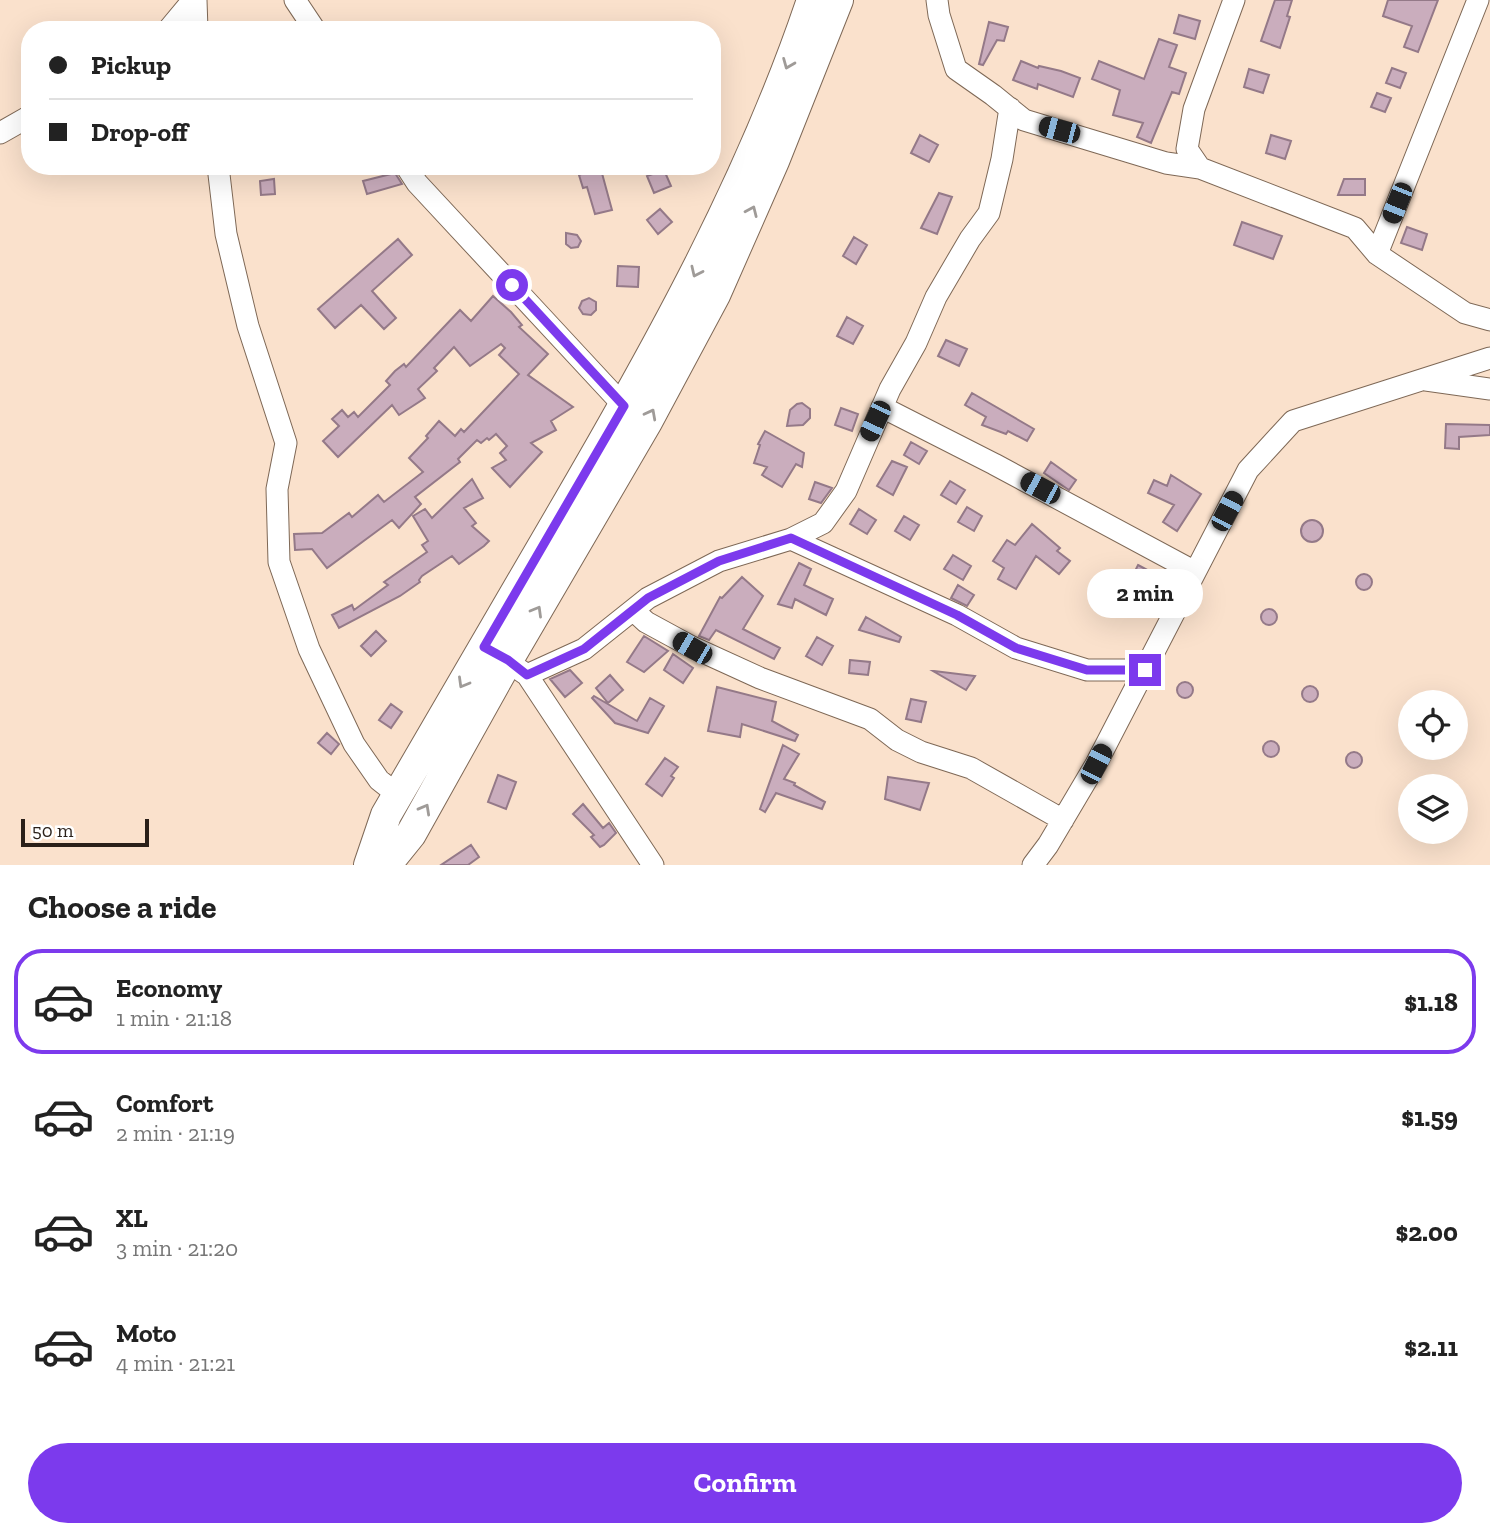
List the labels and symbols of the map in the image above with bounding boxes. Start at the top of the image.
one-way arrow [782,56,796,69]
car [1036,114,1083,146]
car [1380,180,1415,226]
one-way arrow [744,206,758,218]
one-way arrow [690,264,704,277]
route start [496,269,528,301]
car [857,398,894,444]
one-way arrow [643,409,656,422]
car [1017,469,1064,507]
car [1208,488,1247,534]
callout: 2 min [1087,568,1203,618]
one-way arrow [528,605,541,618]
car [669,628,716,668]
route end [1129,654,1161,686]
one-way arrow [458,675,471,688]
car [1078,741,1115,787]
one-way arrow [417,804,430,817]
scale bar [21,816,149,848]

